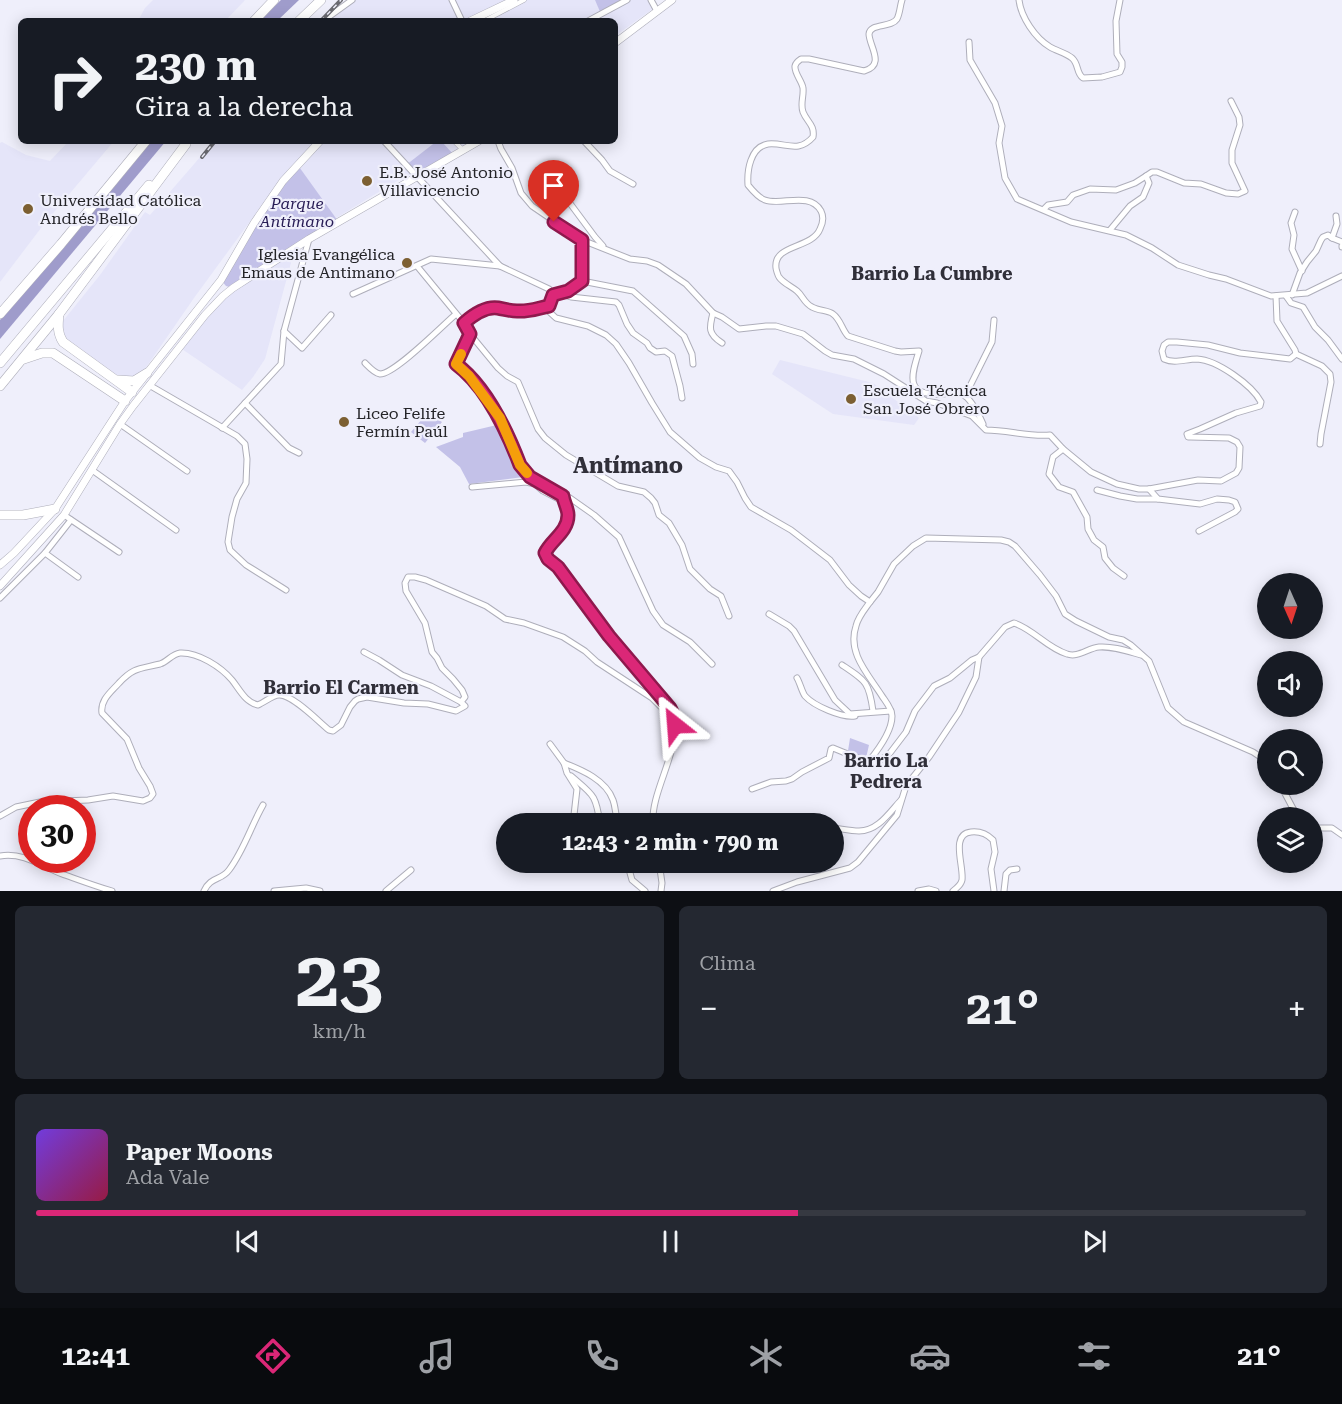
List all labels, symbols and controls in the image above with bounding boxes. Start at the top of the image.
text: 230 m [135,41,257,90]
icon: right [36,42,114,120]
text: Gira a la derecha [135,91,353,123]
pin [528,160,579,222]
place label: E.B. José Antonio Villavicencio [379,163,513,200]
icon: arrive [537,169,570,202]
marker: E.B. José Antonio Villavicencio [360,174,374,188]
place label: Universidad Católica Andrés Bello [40,191,202,228]
park label: Parque Antímano [259,194,334,231]
marker: Universidad Católica Andrés Bello [21,202,35,216]
place label: Iglesia Evangélica Emaus de Antimano [241,245,395,282]
marker: Iglesia Evangélica Emaus de Antimano [400,256,414,270]
district label: Barrio La Cumbre [851,263,1013,284]
place label: Escuela Técnica San José Obrero [863,381,990,418]
marker: Escuela Técnica San José Obrero [844,392,858,406]
place label: Liceo Felife Fermín Paúl [356,404,448,441]
marker: Liceo Felife Fermín Paúl [337,415,351,429]
district label: Antímano [573,453,683,478]
north arrow [1257,573,1323,639]
map controls [1257,573,1323,873]
button: sound [1257,651,1323,717]
district label: Barrio El Carmen [263,677,419,698]
position arrow [643,693,707,757]
button: search [1257,729,1323,795]
district label: Barrio La Pedrera [844,750,929,792]
speed limit sign: 30 [18,795,96,873]
button: layers [1257,807,1323,873]
text: 12:43 · 2 min · 790 m [561,830,779,855]
text: 23 [296,934,383,1025]
text: Clima [700,951,755,975]
text: 21° [966,982,1039,1035]
text: − [700,989,718,1028]
text: + [1288,989,1306,1028]
text: km/h [312,1019,366,1043]
text: Paper Moons [126,1140,273,1165]
text: Ada Vale [126,1165,209,1189]
icon: previous [231,1225,264,1258]
icon: pause [654,1225,687,1258]
icon: next [1078,1225,1111,1258]
icon: directions [252,1335,294,1377]
icon: music [416,1335,458,1377]
icon: phone [581,1335,623,1377]
icon: climate [745,1335,787,1377]
icon: car [909,1335,951,1377]
icon: filters [1073,1335,1115,1377]
text: 12:41 [61,1340,130,1372]
text: 21° [1237,1340,1281,1372]

